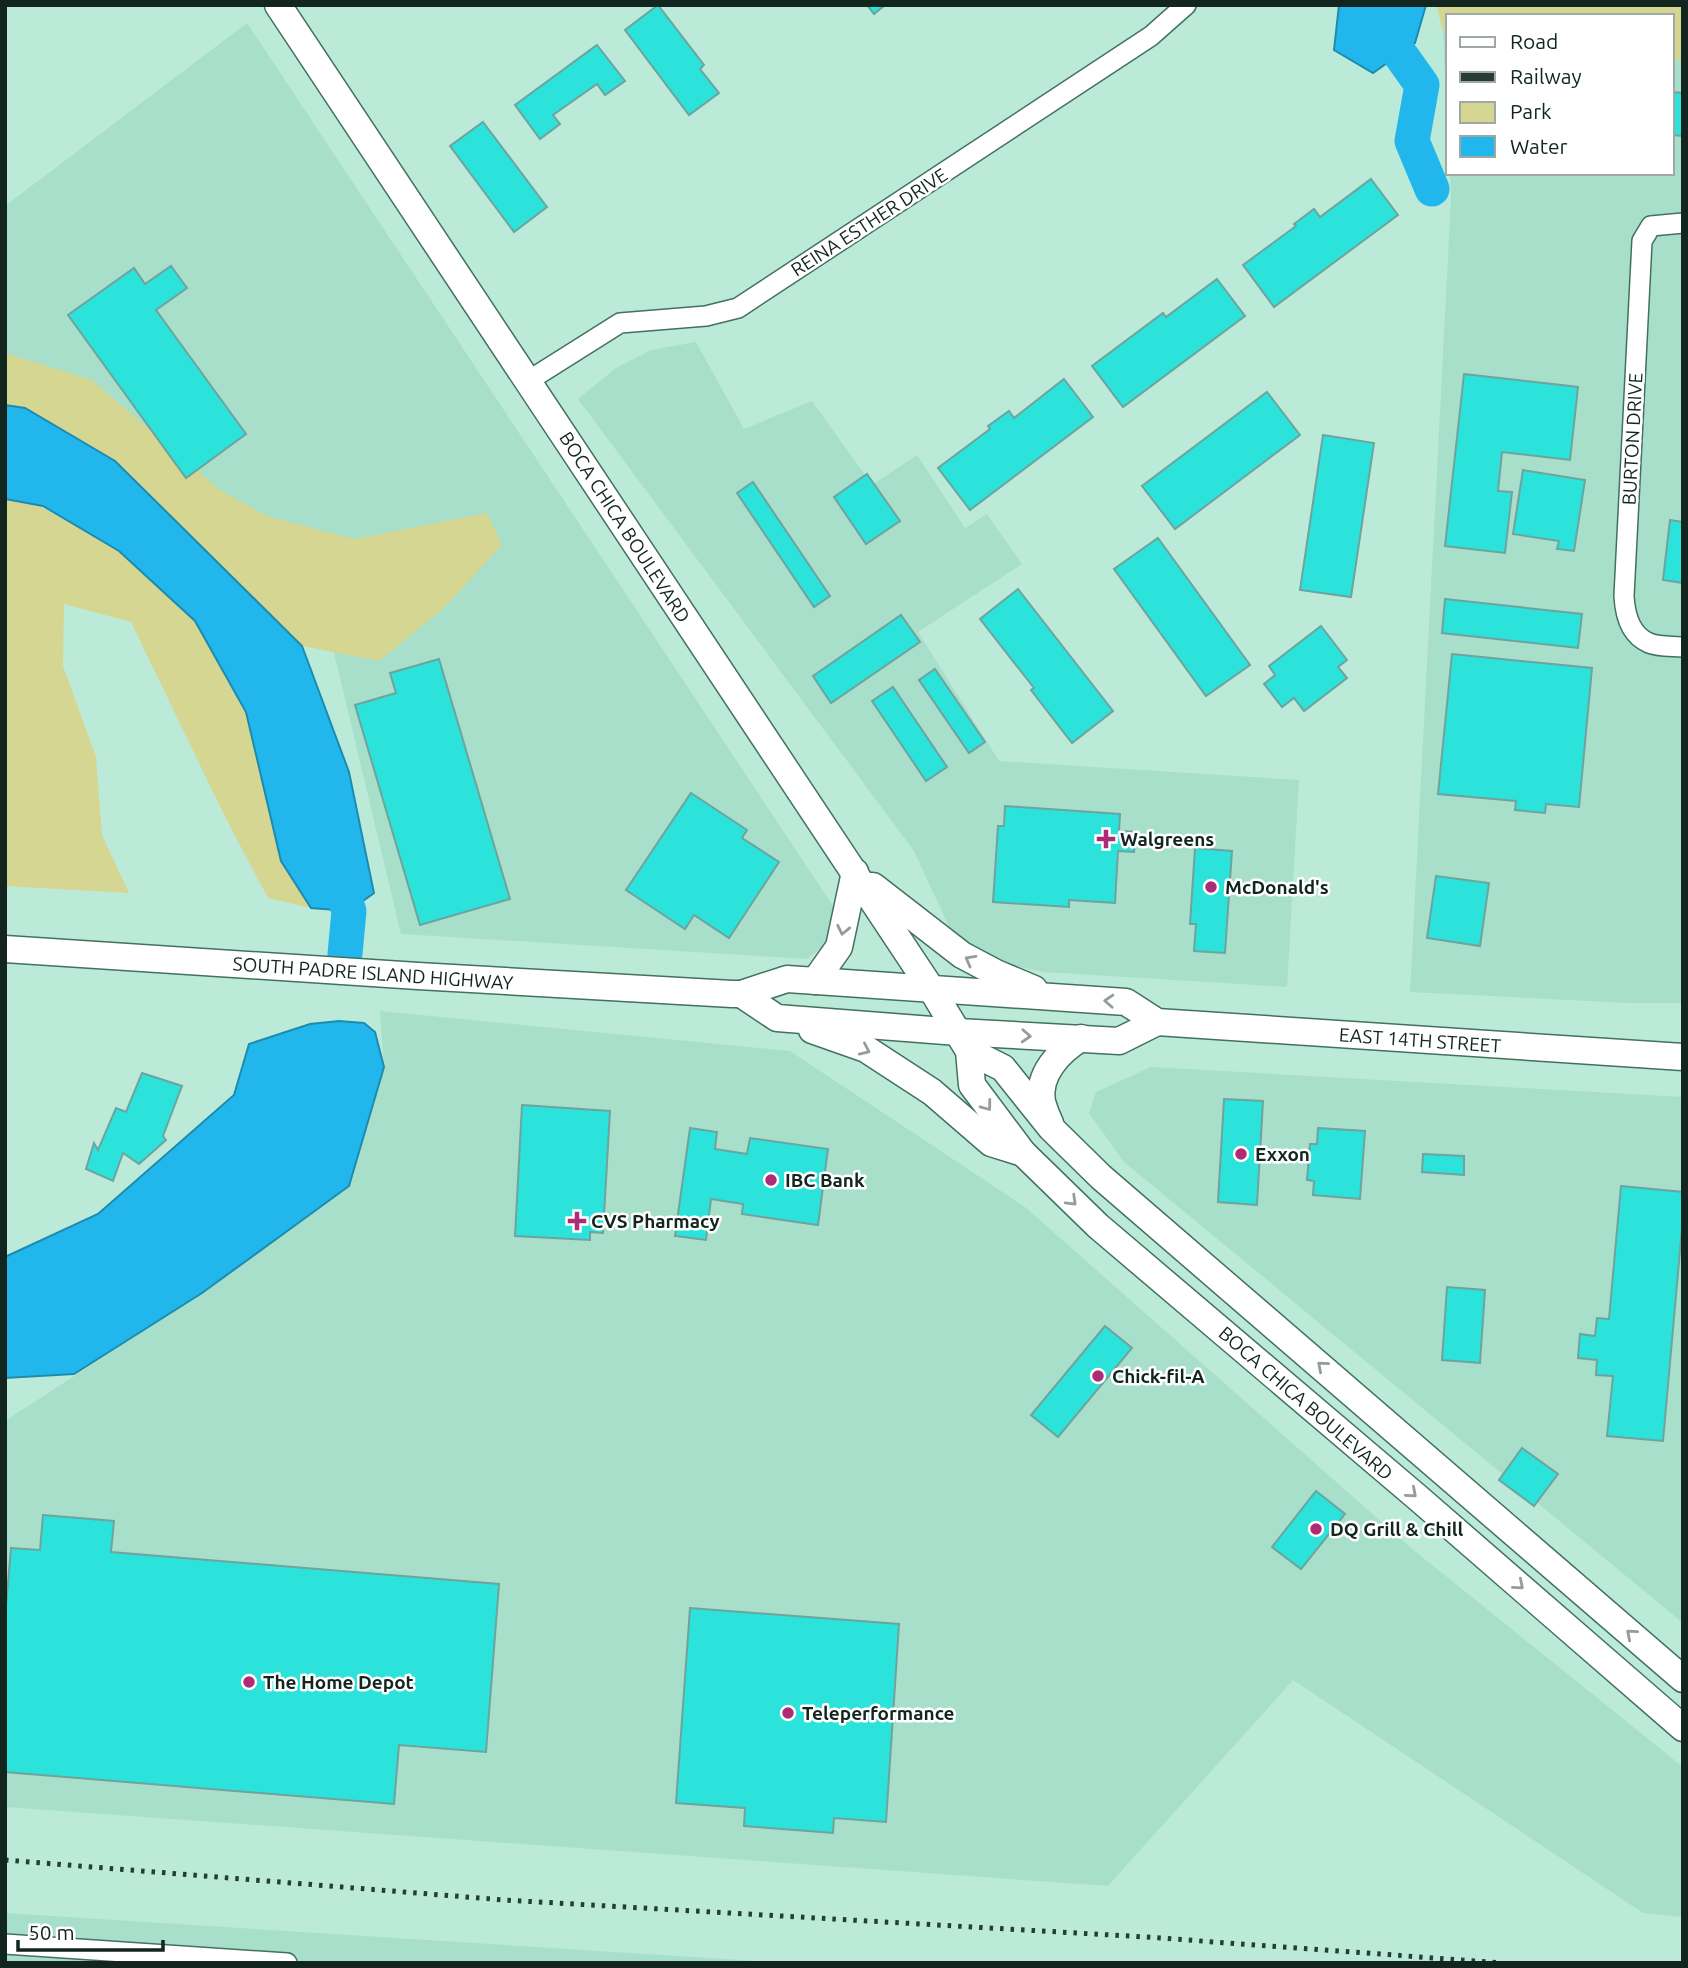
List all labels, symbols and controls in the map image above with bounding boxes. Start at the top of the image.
legend [1446,14,1674,175]
text: Road [1510,29,1558,53]
text: Railway [1510,64,1582,88]
text: Park [1510,99,1552,123]
text: Water [1510,134,1568,158]
street label: REINA ESTHER DRIVE [787,163,951,281]
street label: BURTON DRIVE [1618,372,1646,506]
street label: BOCA CHICA BOULEVARD [555,428,695,626]
place label: Walgreens [1120,828,1214,850]
marker: Walgreens [1098,831,1114,847]
place label: McDonald's [1225,876,1329,898]
marker: McDonald's [1203,879,1219,895]
one-way arrow [837,924,852,936]
street label: SOUTH PADRE ISLAND HIGHWAY [232,952,514,994]
one-way arrow [965,955,978,968]
one-way arrow [1103,994,1114,1009]
street label: EAST 14TH STREET [1338,1023,1502,1057]
one-way arrow [1021,1028,1032,1043]
one-way arrow [858,1041,870,1055]
one-way arrow [978,1098,991,1110]
place label: Exxon [1255,1143,1310,1165]
marker: Exxon [1233,1146,1249,1162]
place label: IBC Bank [785,1169,865,1191]
marker: IBC Bank [763,1172,779,1188]
one-way arrow [1064,1193,1076,1205]
place label: CVS Pharmacy [591,1210,720,1232]
marker: CVS Pharmacy [569,1213,585,1229]
street label: BOCA CHICA BOULEVARD [1215,1322,1397,1484]
one-way arrow [1317,1362,1330,1374]
place label: Chick-fil-A [1112,1365,1205,1387]
marker: Chick-fil-A [1090,1368,1106,1384]
one-way arrow [1403,1485,1416,1497]
place label: DQ Grill & Chill [1330,1518,1464,1540]
marker: DQ Grill & Chill [1308,1521,1324,1537]
one-way arrow [1510,1577,1523,1589]
one-way arrow [1626,1630,1639,1642]
place label: The Home Depot [263,1671,414,1693]
marker: The Home Depot [241,1674,257,1690]
place label: Teleperformance [802,1702,955,1724]
marker: Teleperformance [780,1705,796,1721]
scale bar [18,1909,163,1953]
text: 50 m [28,1920,75,1944]

